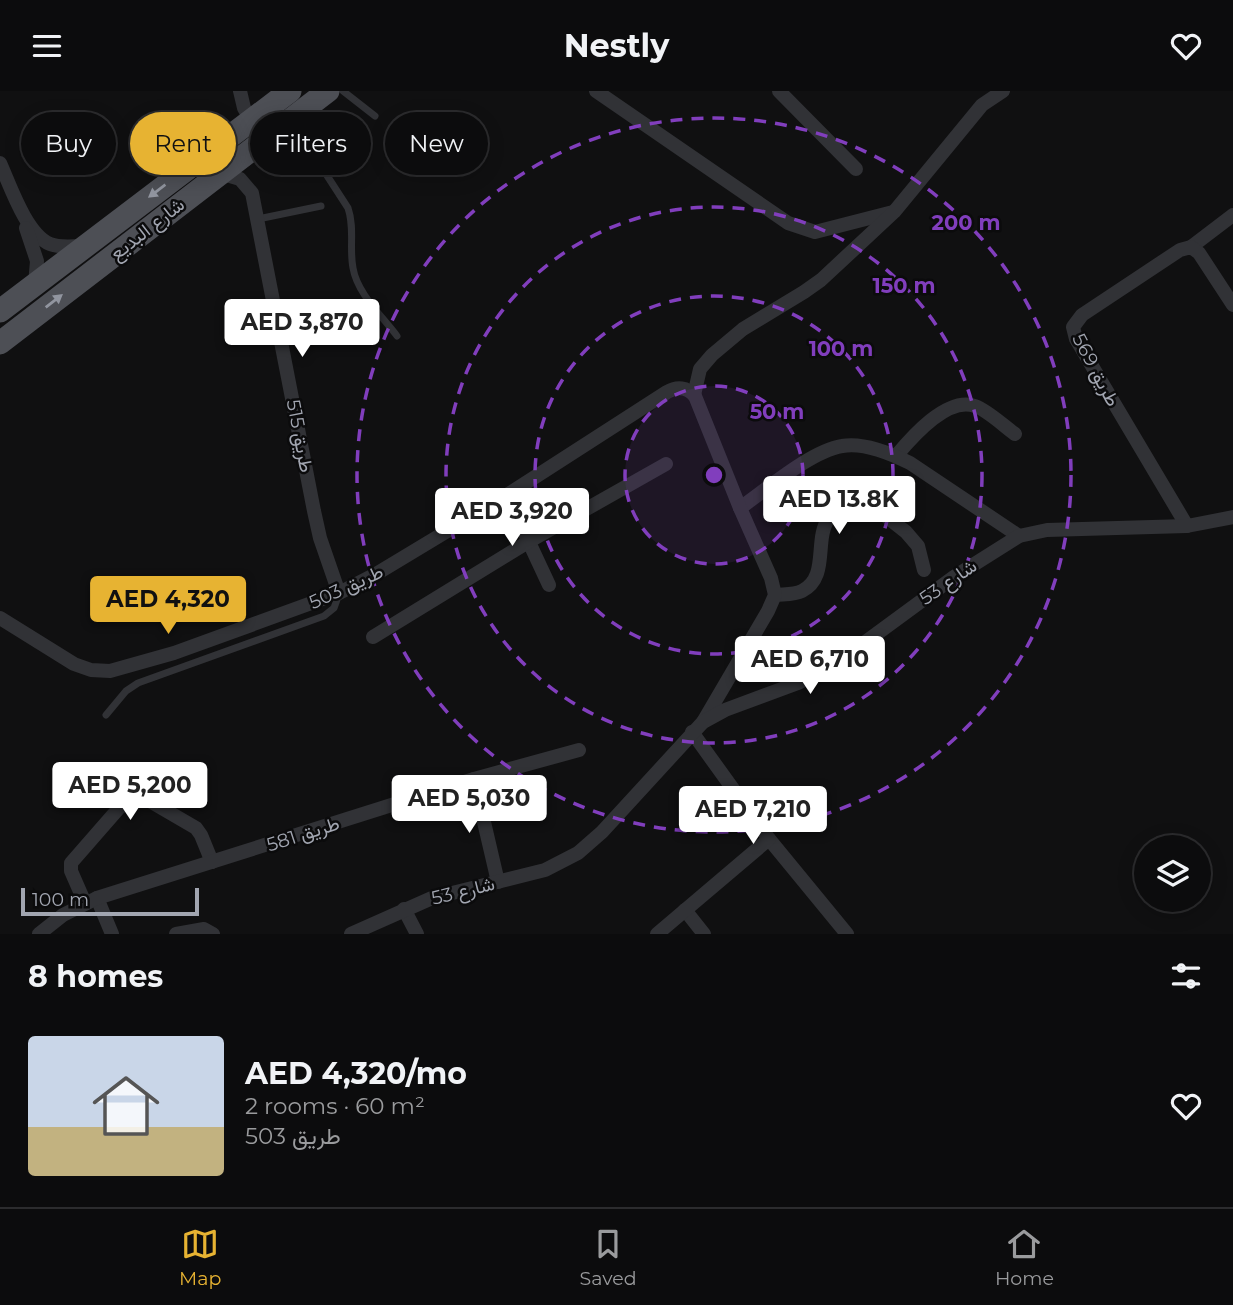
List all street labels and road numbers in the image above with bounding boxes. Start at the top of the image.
street label: شارع البديع [105,193,190,267]
street label: طريق 569 [1067,330,1125,410]
street label: طريق 515 [282,398,318,474]
street label: شارع 53 [915,554,982,611]
street label: طريق 503 [305,560,387,614]
street label: طريق 581 [264,811,342,857]
street label: شارع 53 [429,872,497,911]

